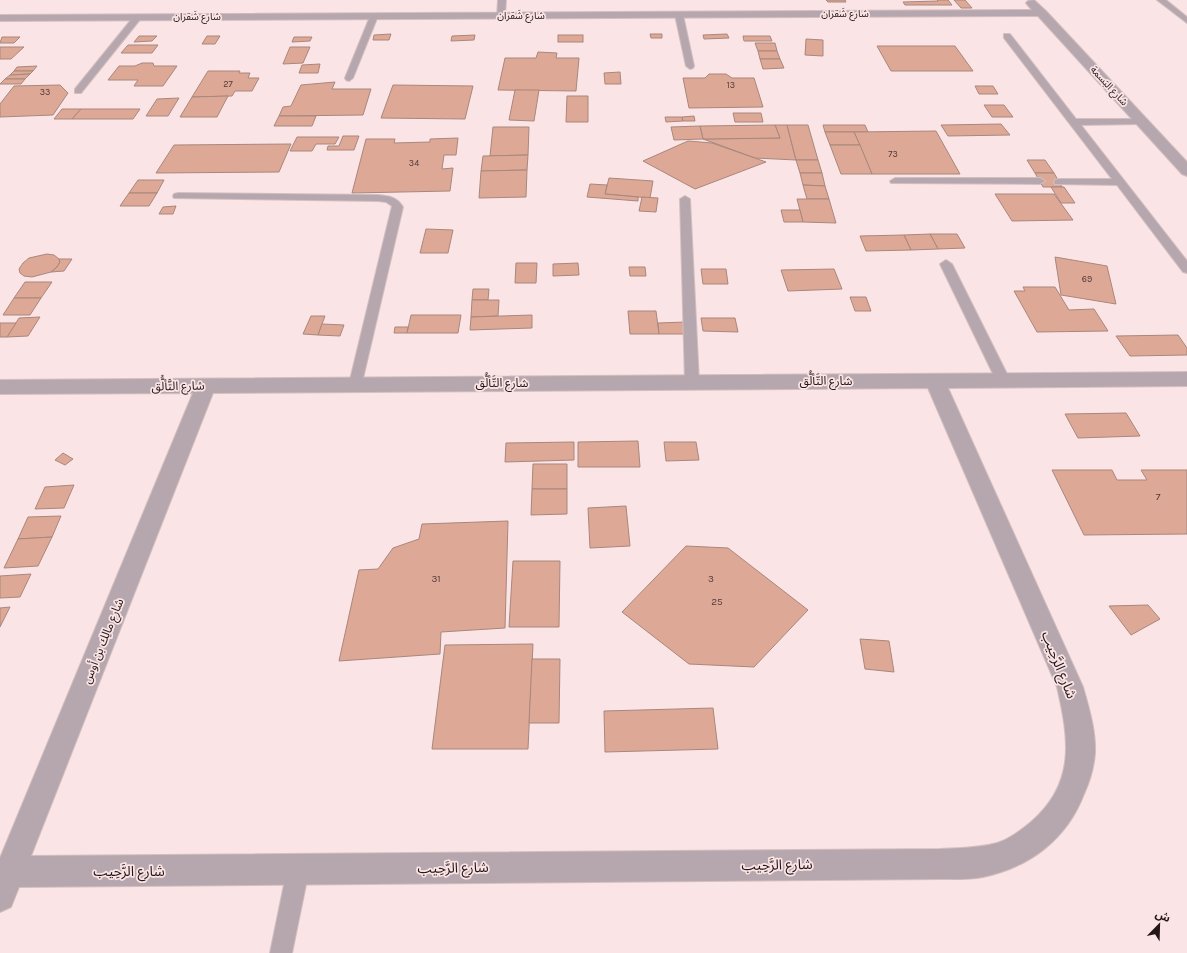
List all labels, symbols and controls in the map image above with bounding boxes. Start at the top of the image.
street label: شارع شَقران [821,7,869,21]
street label: شارع شَقران [497,9,545,23]
street label: شارع شَقران [173,10,221,24]
street label: شارع البَسمة [1087,64,1130,109]
house number: 27 [223,79,233,89]
house number: 13 [727,80,735,90]
house number: 33 [40,87,50,97]
house number: 73 [888,149,898,159]
house number: 34 [409,158,419,168]
house number: 69 [1082,274,1092,284]
street label: شارع التَّألُّق [800,370,852,390]
street label: شارع التَّألُّق [476,372,528,392]
street label: شارع التَّألُّق [151,374,205,395]
house number: 7 [1156,491,1161,503]
house number: 31 [431,573,441,585]
house number: 3 [708,573,714,585]
street label: شارع مالِك بن أوس [79,596,128,686]
house number: 25 [711,596,723,608]
street label: شارع الرَّحِيب [1036,629,1080,702]
street label: شارع الرَّحِيب [741,856,813,876]
street label: شارع الرَّحِيب [417,859,489,879]
street label: شارع الرَّحِيب [93,863,165,882]
north arrow [1139,905,1179,945]
text: ش [1153,907,1172,925]

